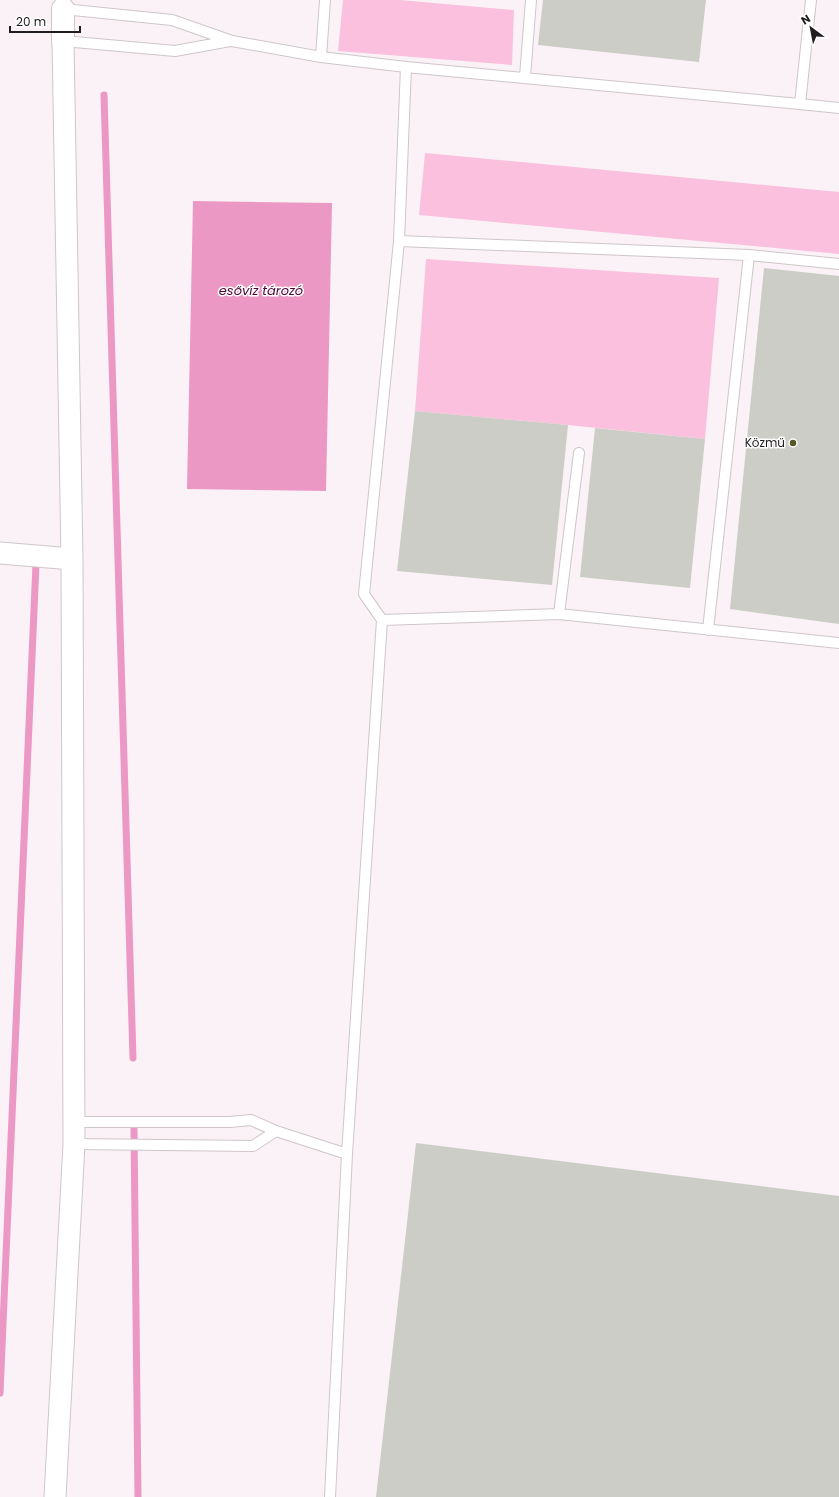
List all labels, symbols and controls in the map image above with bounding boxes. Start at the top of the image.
scale bar [10,8,80,34]
north arrow [791,8,831,48]
text: N [798,11,813,28]
text: 20 m [16,13,46,30]
water label: esővíz tározó [219,281,303,300]
place label: Közmű [745,434,785,451]
marker: Közmű [788,438,798,448]

